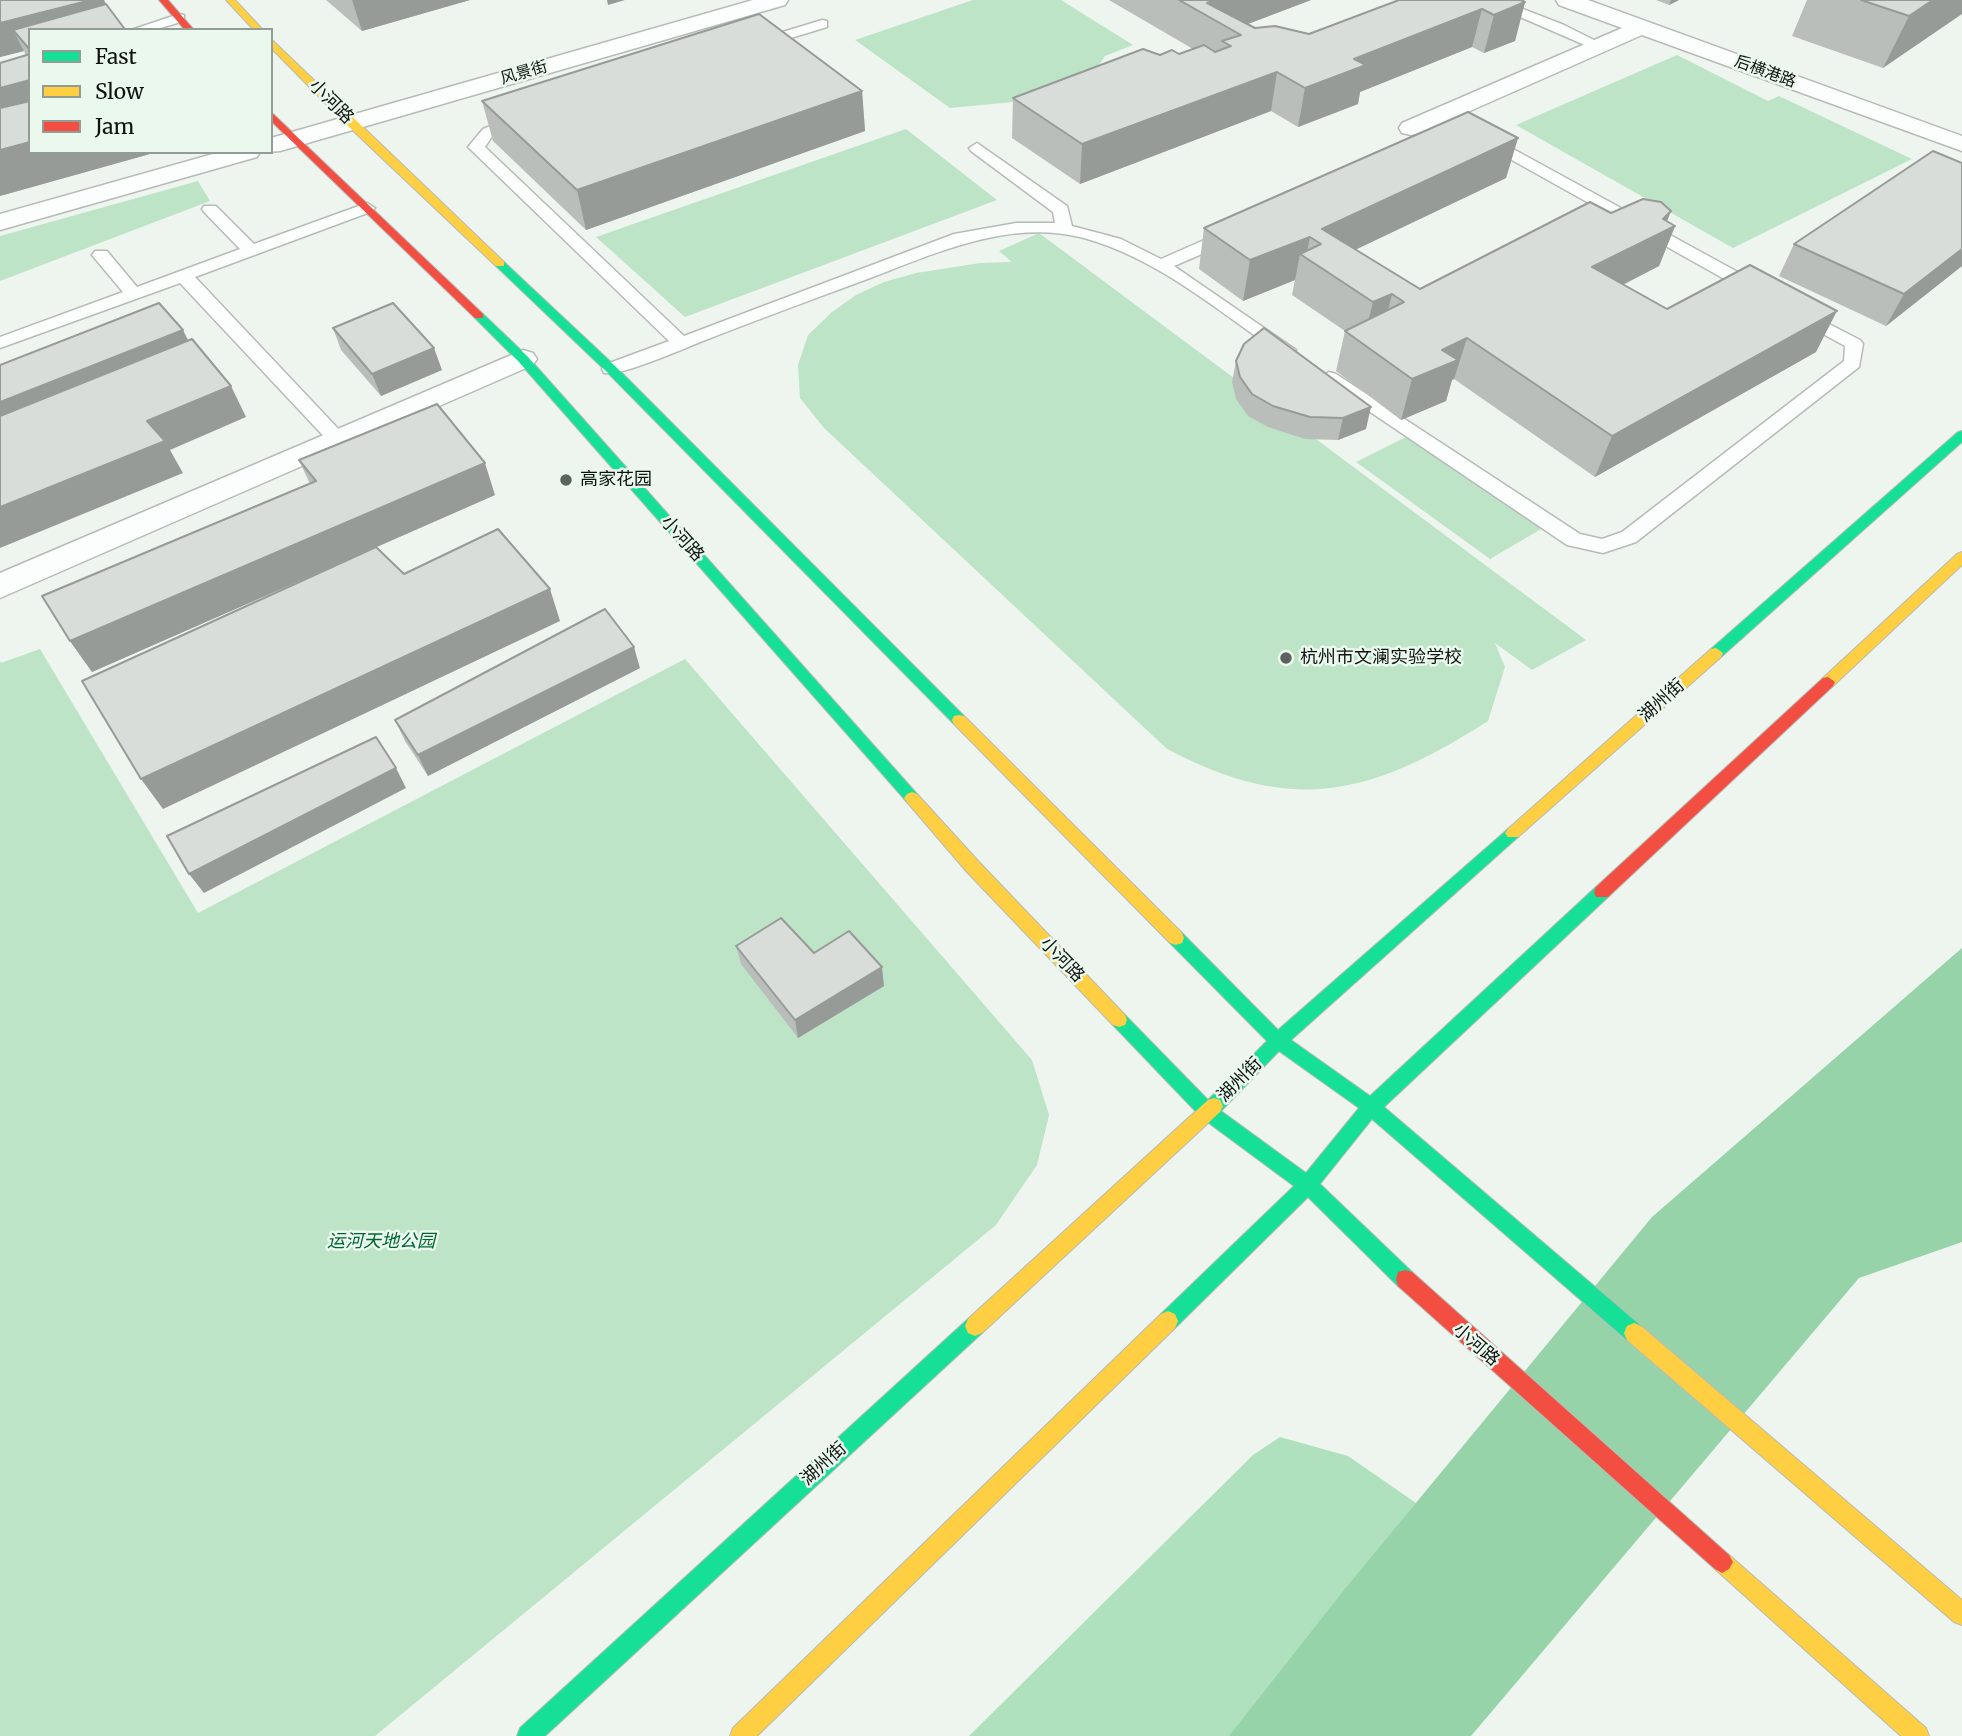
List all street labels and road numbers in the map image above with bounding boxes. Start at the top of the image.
street label: 后横港路 [1732,52,1798,92]
street label: 风景街 [498,57,550,89]
street label: 小河路 [304,75,358,129]
street label: 小河路 [656,512,708,566]
street label: 湖州街 [1635,675,1689,727]
street label: 小河路 [1035,933,1089,987]
street label: 湖州街 [1213,1053,1267,1107]
street label: 小河路 [1449,1319,1503,1371]
street label: 湖州街 [797,1438,851,1490]

